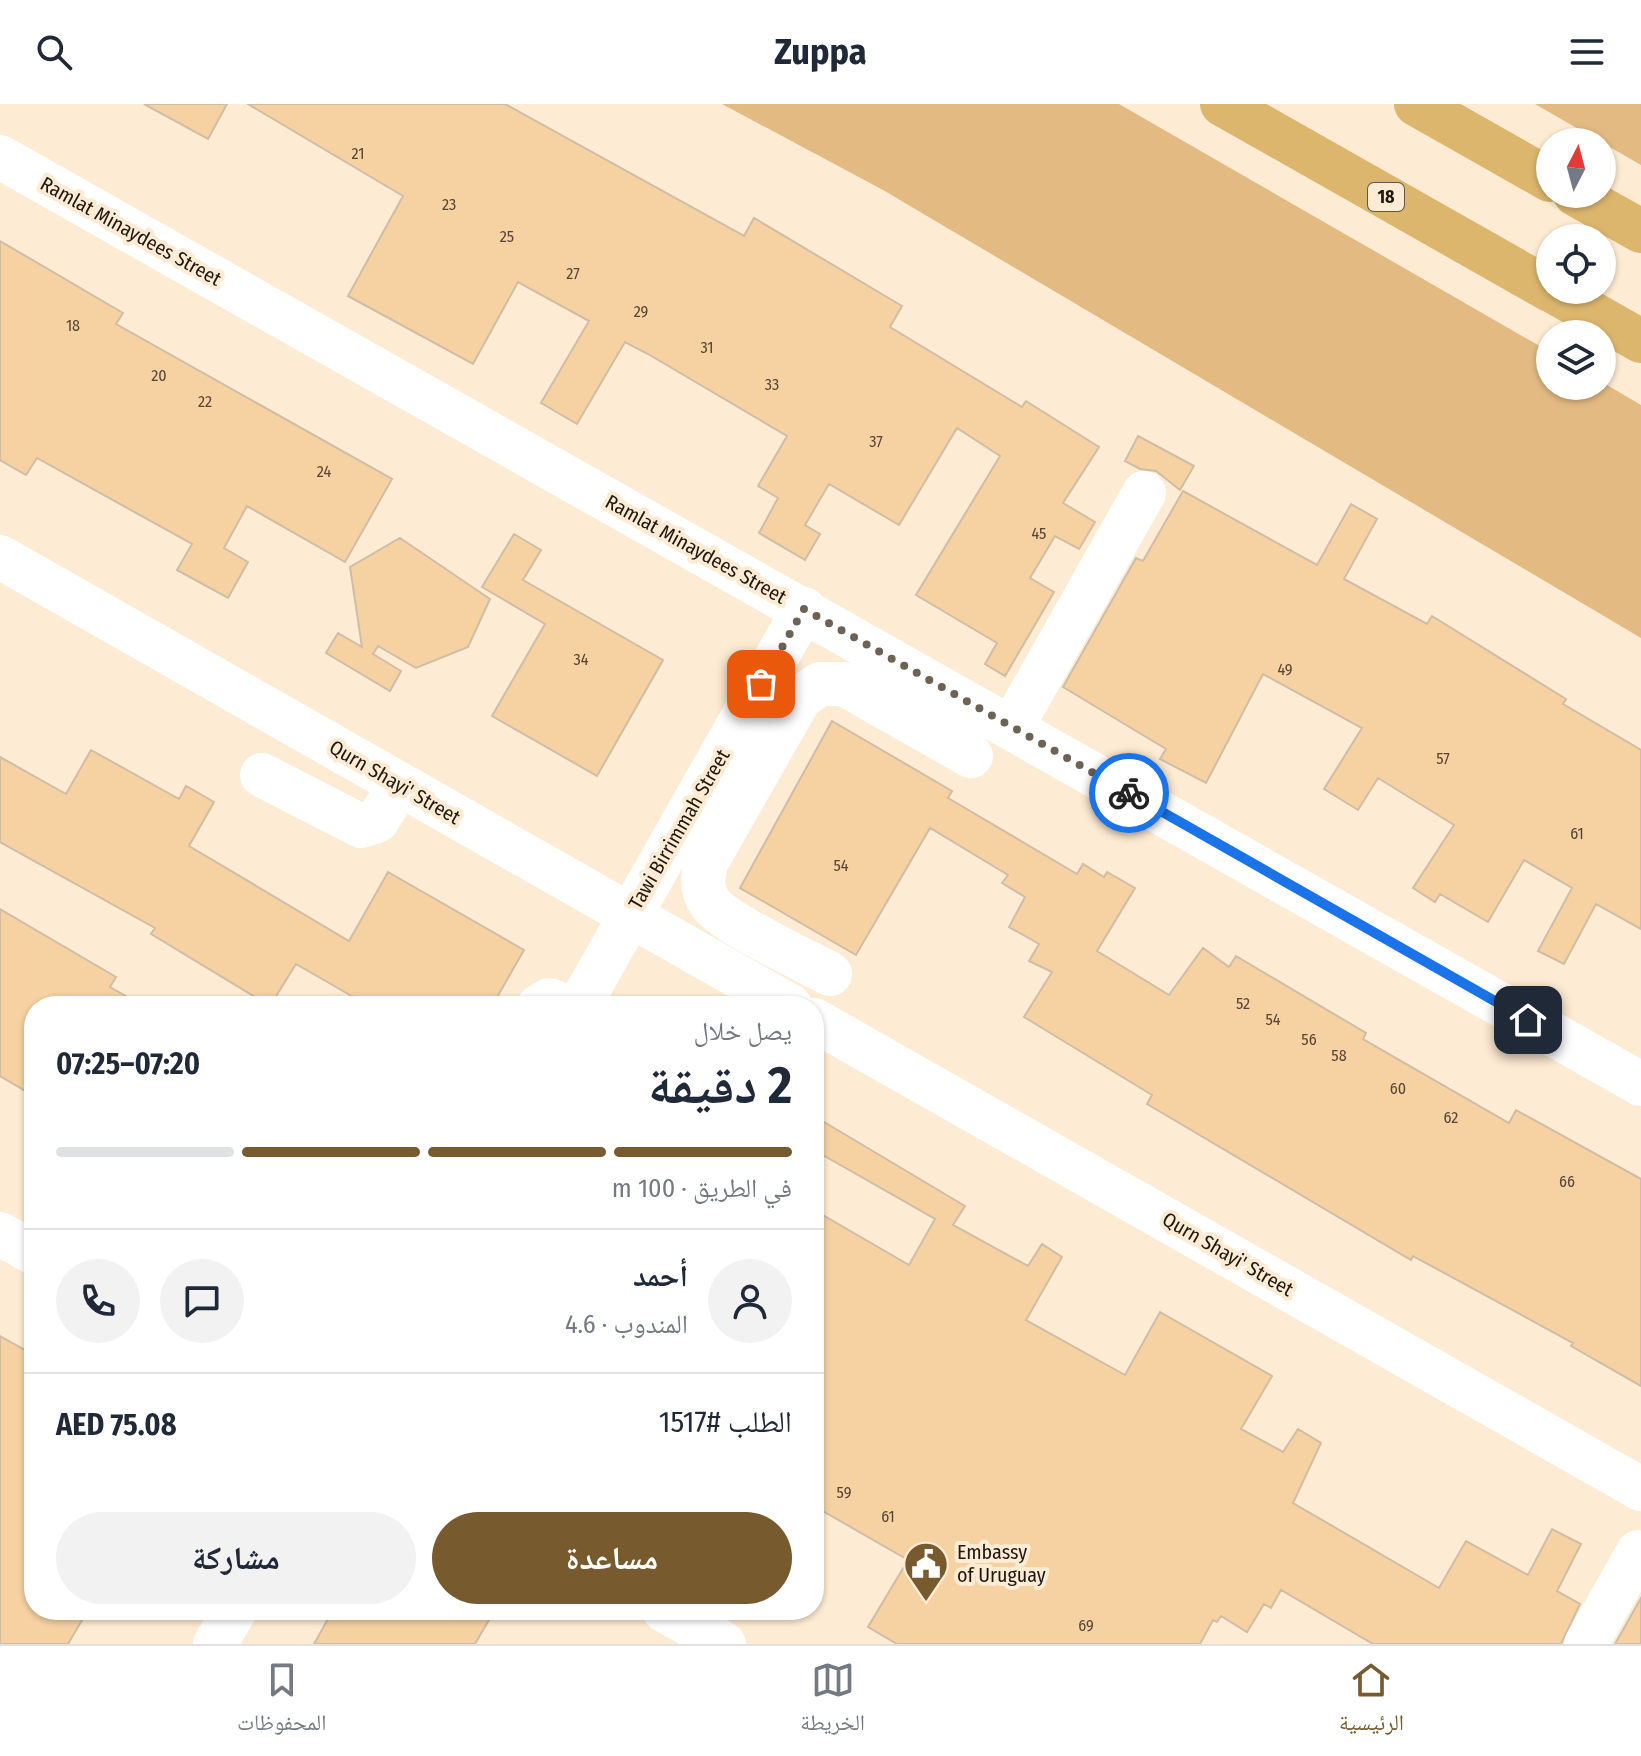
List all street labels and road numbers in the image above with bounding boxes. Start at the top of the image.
street label: Ramlat Minaydees Street [36,171,226,291]
road number: 18 [1368,183,1404,211]
street label: Ramlat Minaydees Street [601,489,791,609]
street label: Qurn Shayi' Street [325,735,465,829]
street label: Tawi Birrimmah Street [623,744,735,913]
street label: Qurn Shayi' Street [1158,1207,1298,1301]

